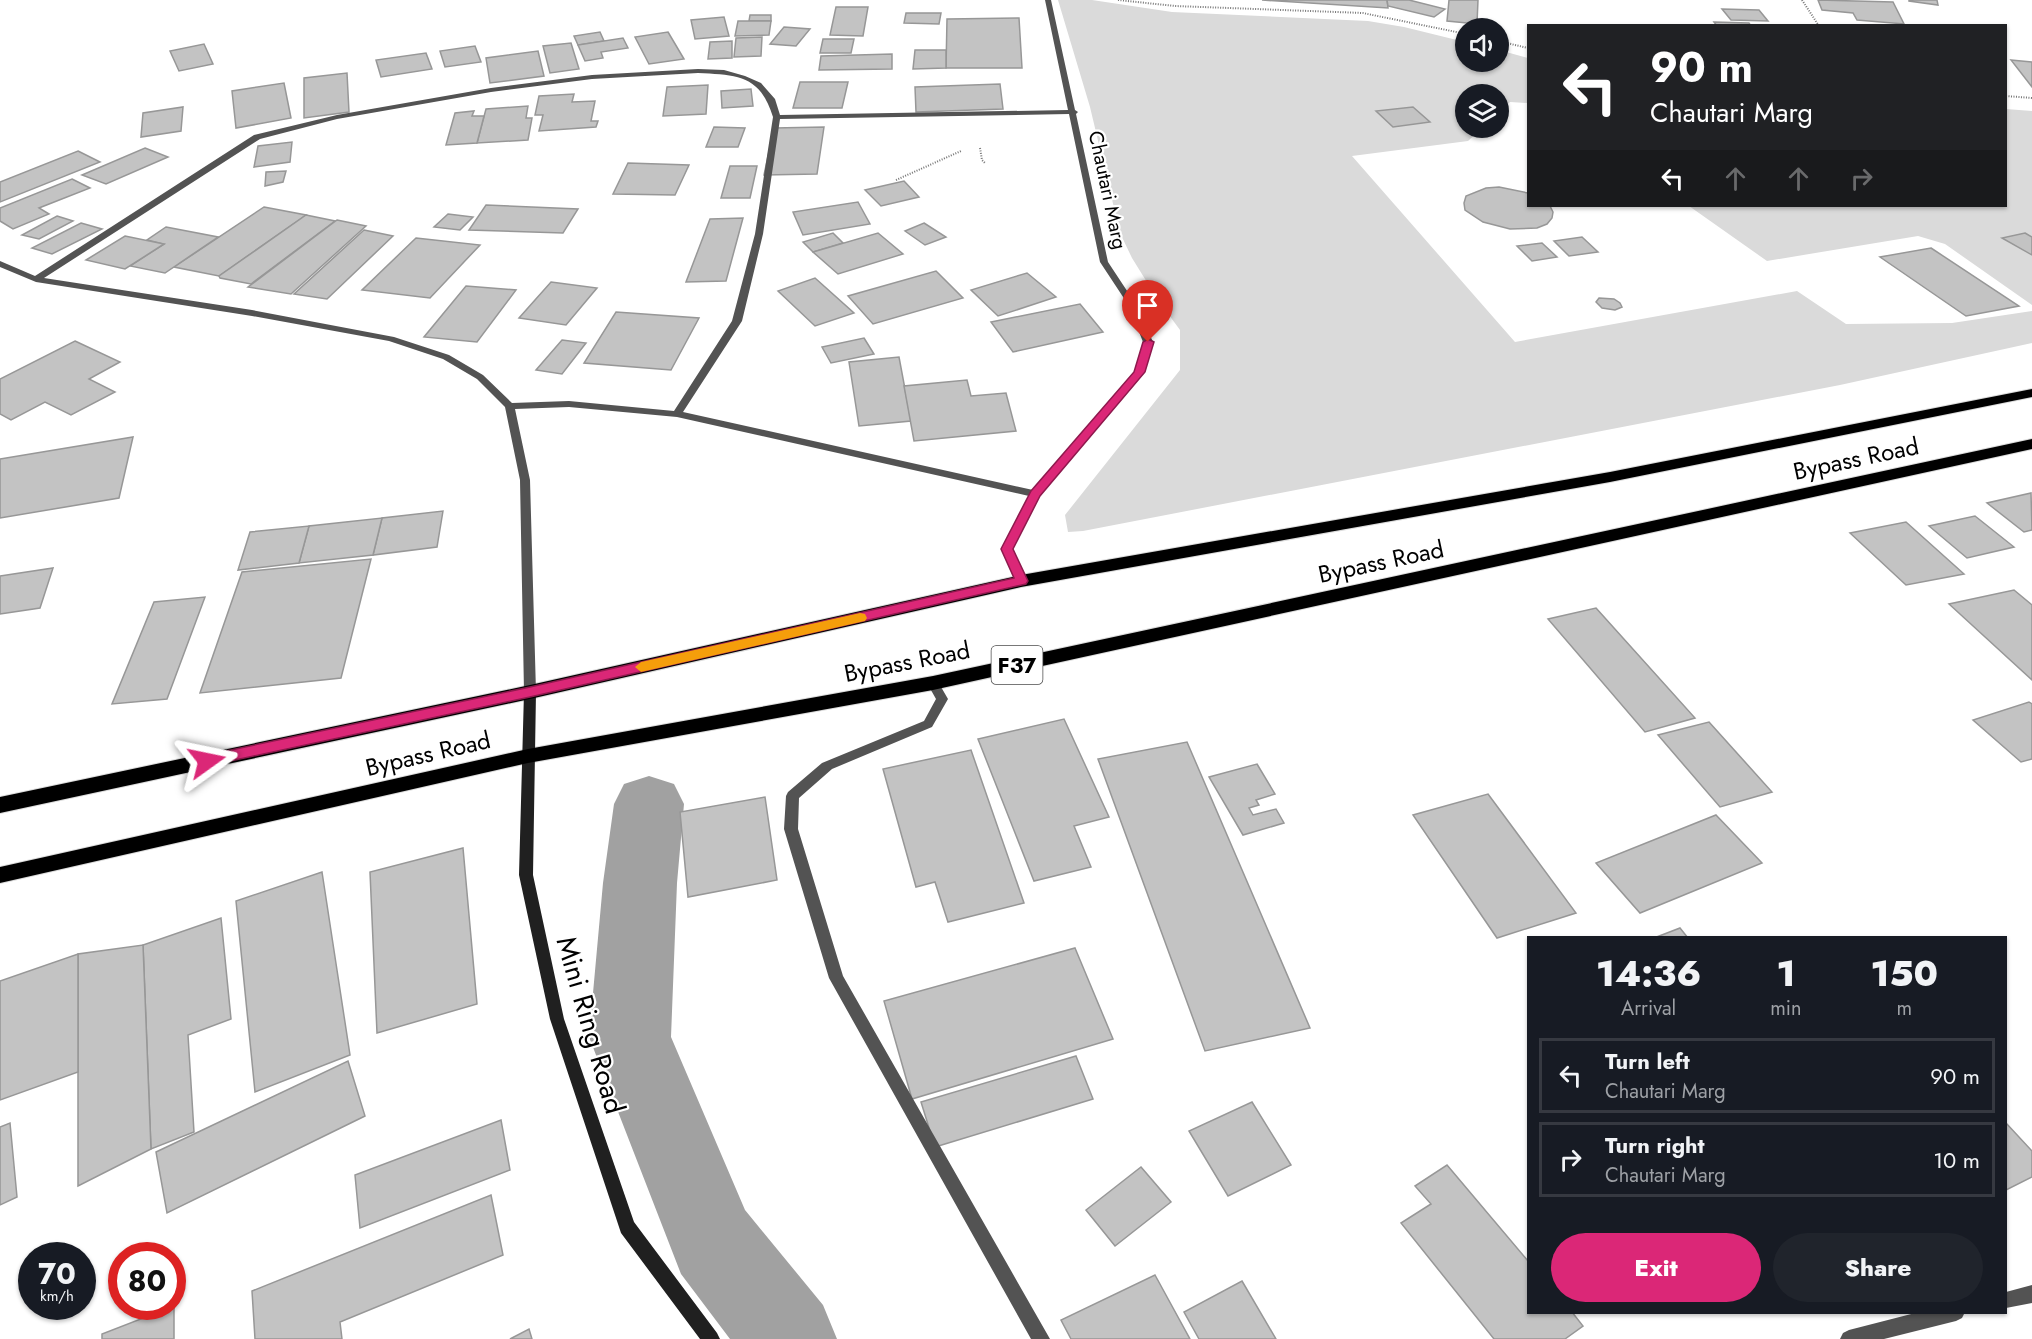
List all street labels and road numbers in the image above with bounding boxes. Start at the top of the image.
street label: Chautari Marg [1081,128,1134,252]
street label: Bypass Road [1790,428,1922,489]
street label: Bypass Road [1315,531,1447,592]
street label: Bypass Road [841,632,973,691]
road number: F37 [992,646,1042,684]
street label: Bypass Road [362,722,494,785]
street label: Mini Ring Road [546,932,635,1119]

